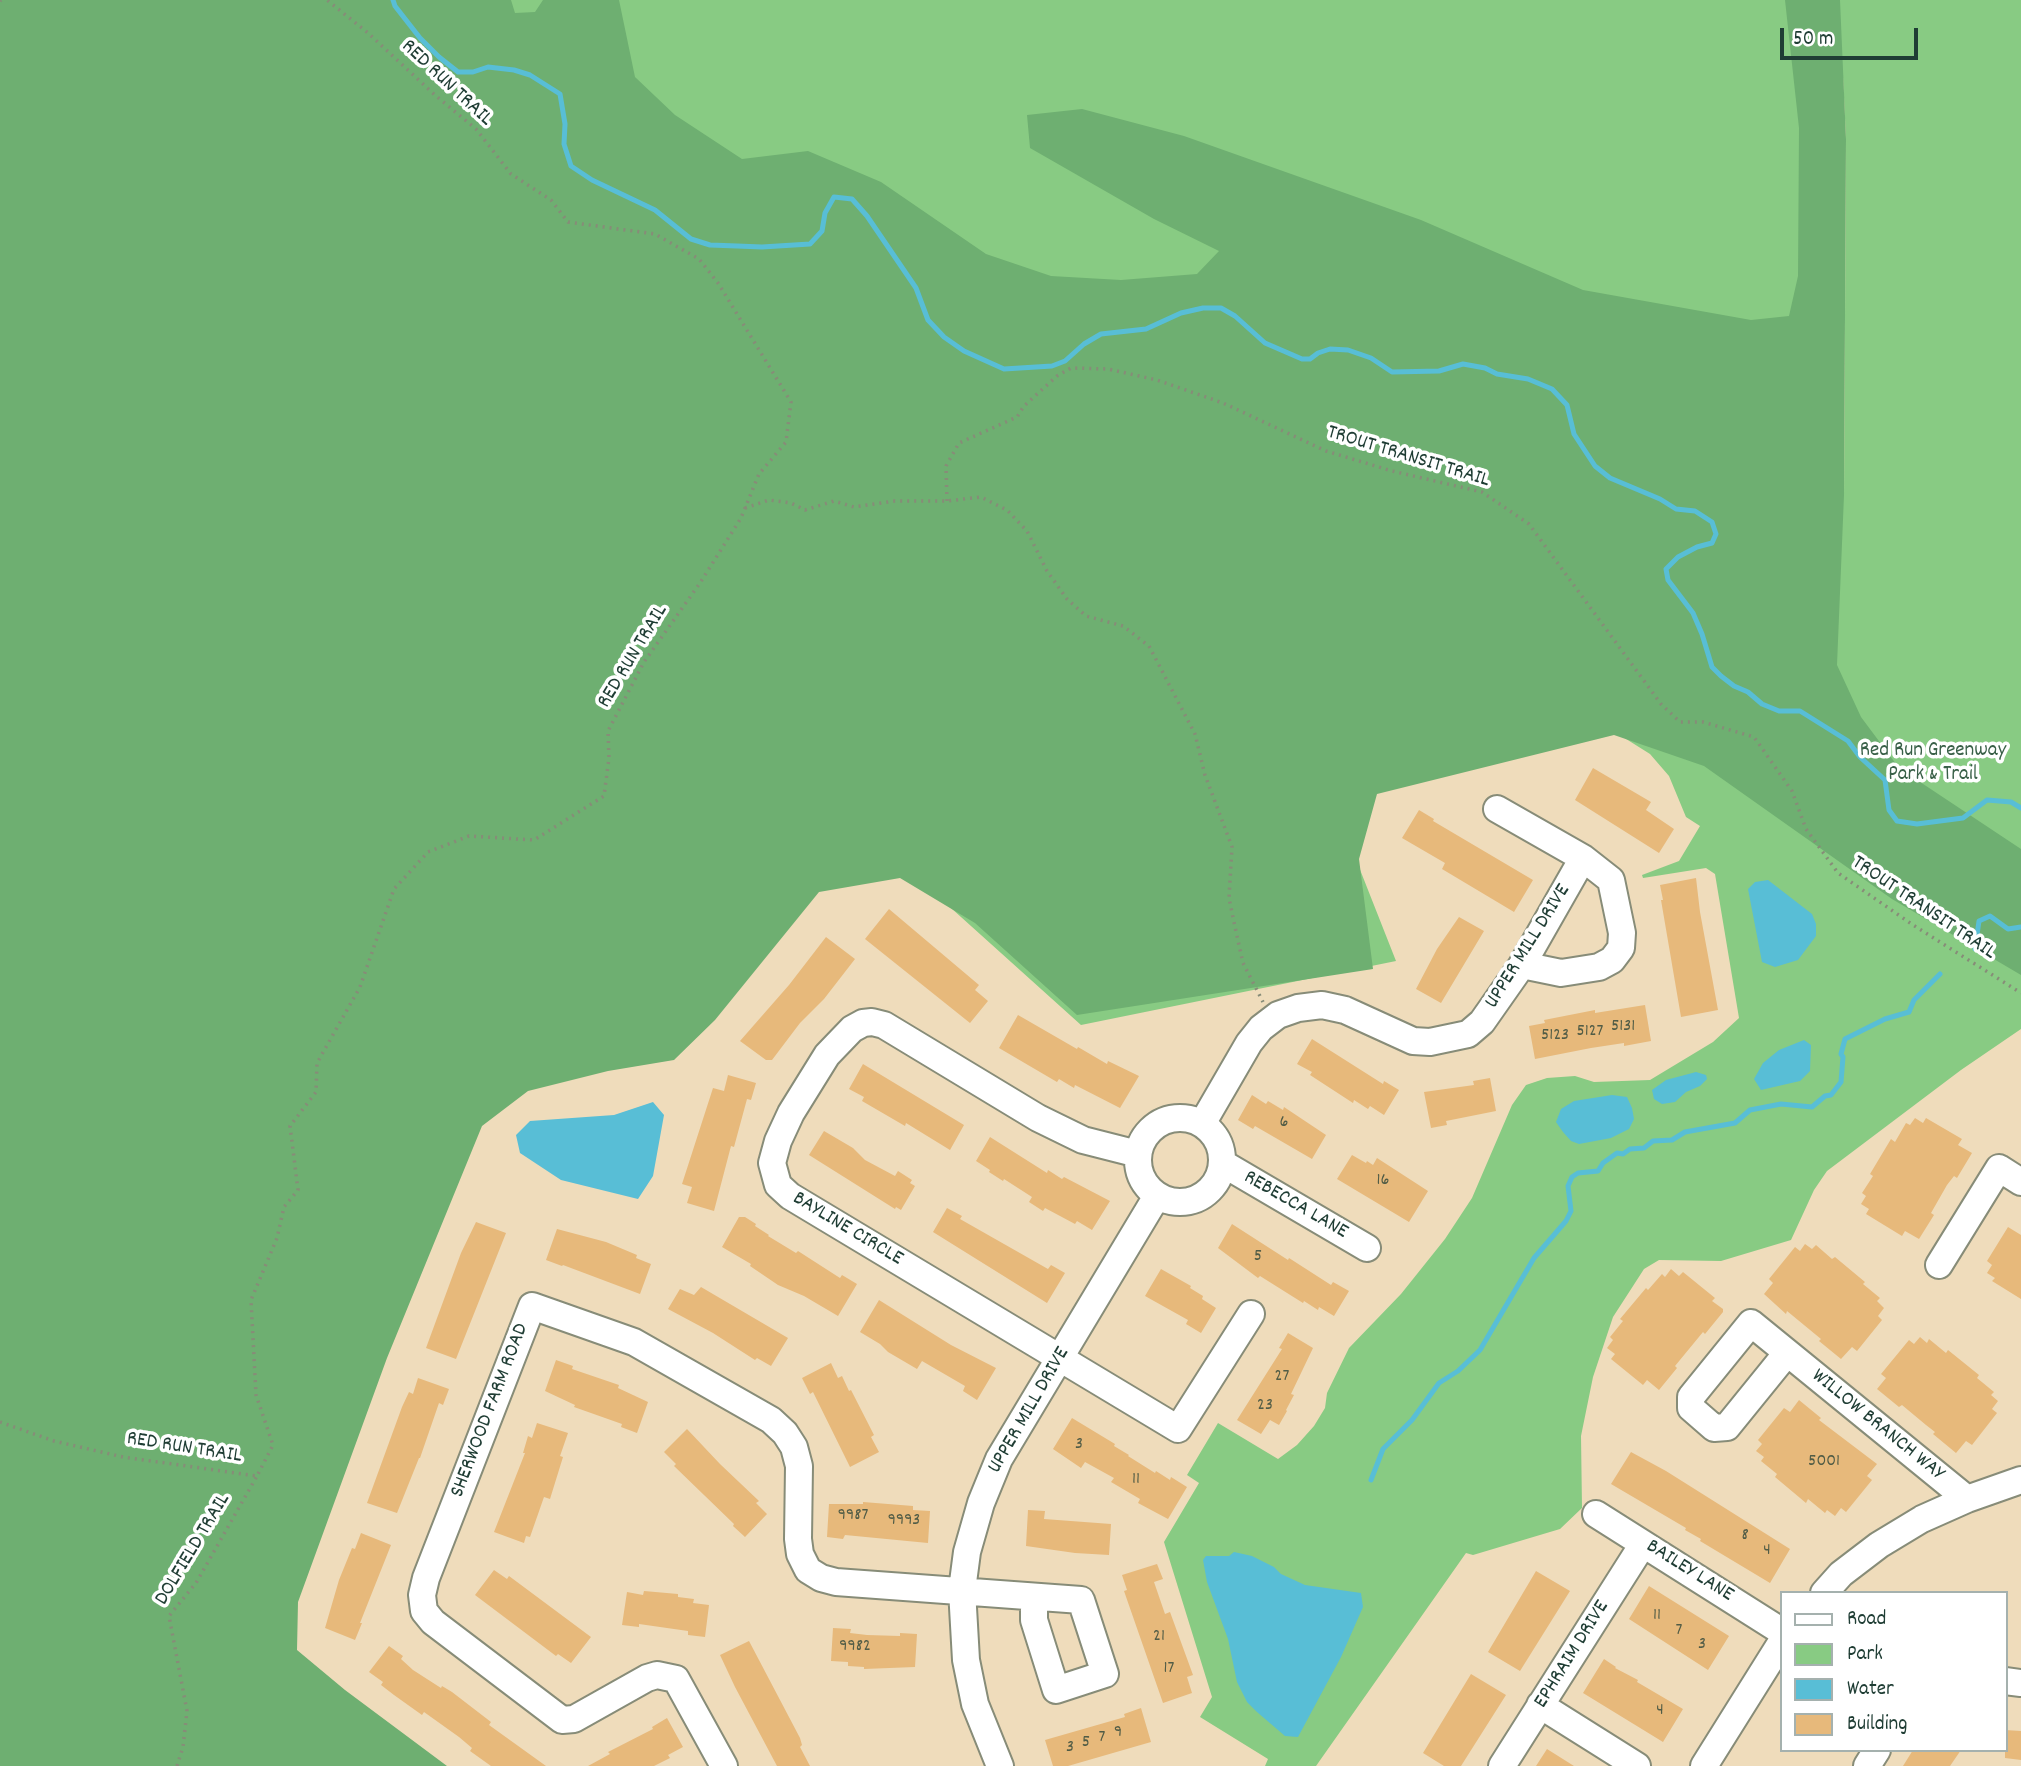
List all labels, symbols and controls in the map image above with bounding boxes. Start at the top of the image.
scale bar [1783,14,1921,58]
text: 50 m [1793,25,1833,55]
street label: RED RUN TRAIL [395,35,497,133]
street label: TROUT TRANSIT TRAIL [1324,421,1492,495]
street label: RED RUN TRAIL [593,601,675,713]
park label: Red Run Greenway Park & Trail [1860,739,2006,789]
street label: TROUT TRANSIT TRAIL [1846,851,2000,967]
street label: UPPER MILL DRIVE [1481,880,1577,1014]
house number: 5131 [1611,1017,1635,1039]
house number: 5127 [1576,1022,1604,1044]
house number: 5123 [1541,1026,1569,1048]
house number: 6 [1280,1113,1288,1135]
street label: REBECCA LANE [1238,1166,1352,1246]
house number: 16 [1377,1171,1389,1193]
street label: BAYLINE CIRCLE [787,1187,907,1273]
house number: 5 [1254,1247,1262,1269]
street label: SHERWOOD FARM ROAD [446,1320,536,1502]
street label: UPPER MILL DRIVE [984,1343,1076,1479]
street label: WILLOW BRANCH WAY [1805,1365,1949,1487]
house number: 27 [1275,1367,1289,1389]
house number: 23 [1257,1396,1273,1418]
street label: RED RUN TRAIL [125,1427,243,1471]
house number: 3 [1075,1435,1083,1457]
house number: 5001 [1808,1452,1840,1474]
house number: 11 [1132,1470,1140,1492]
street label: DOLFIELD TRAIL [151,1489,237,1611]
house number: 9987 [838,1506,868,1528]
house number: 9993 [888,1511,920,1533]
house number: 8 [1741,1526,1749,1548]
street label: BAILEY LANE [1641,1535,1737,1609]
house number: 4 [1763,1541,1771,1563]
legend [1780,1591,2007,1752]
street label: EPHRAIM DRIVE [1530,1596,1616,1714]
text: Road [1847,1605,1886,1635]
house number: 11 [1653,1606,1661,1628]
house number: 7 [1676,1621,1682,1643]
house number: 21 [1153,1627,1165,1649]
house number: 3 [1698,1635,1706,1657]
house number: 9982 [839,1637,871,1659]
text: Park [1847,1640,1883,1670]
house number: 17 [1164,1659,1174,1681]
text: Water [1847,1675,1894,1705]
house number: 4 [1656,1701,1664,1723]
text: Building [1847,1710,1907,1740]
house number: 9 [1114,1723,1122,1745]
house number: 7 [1099,1728,1105,1750]
house number: 5 [1082,1733,1090,1755]
house number: 3 [1066,1738,1074,1760]

